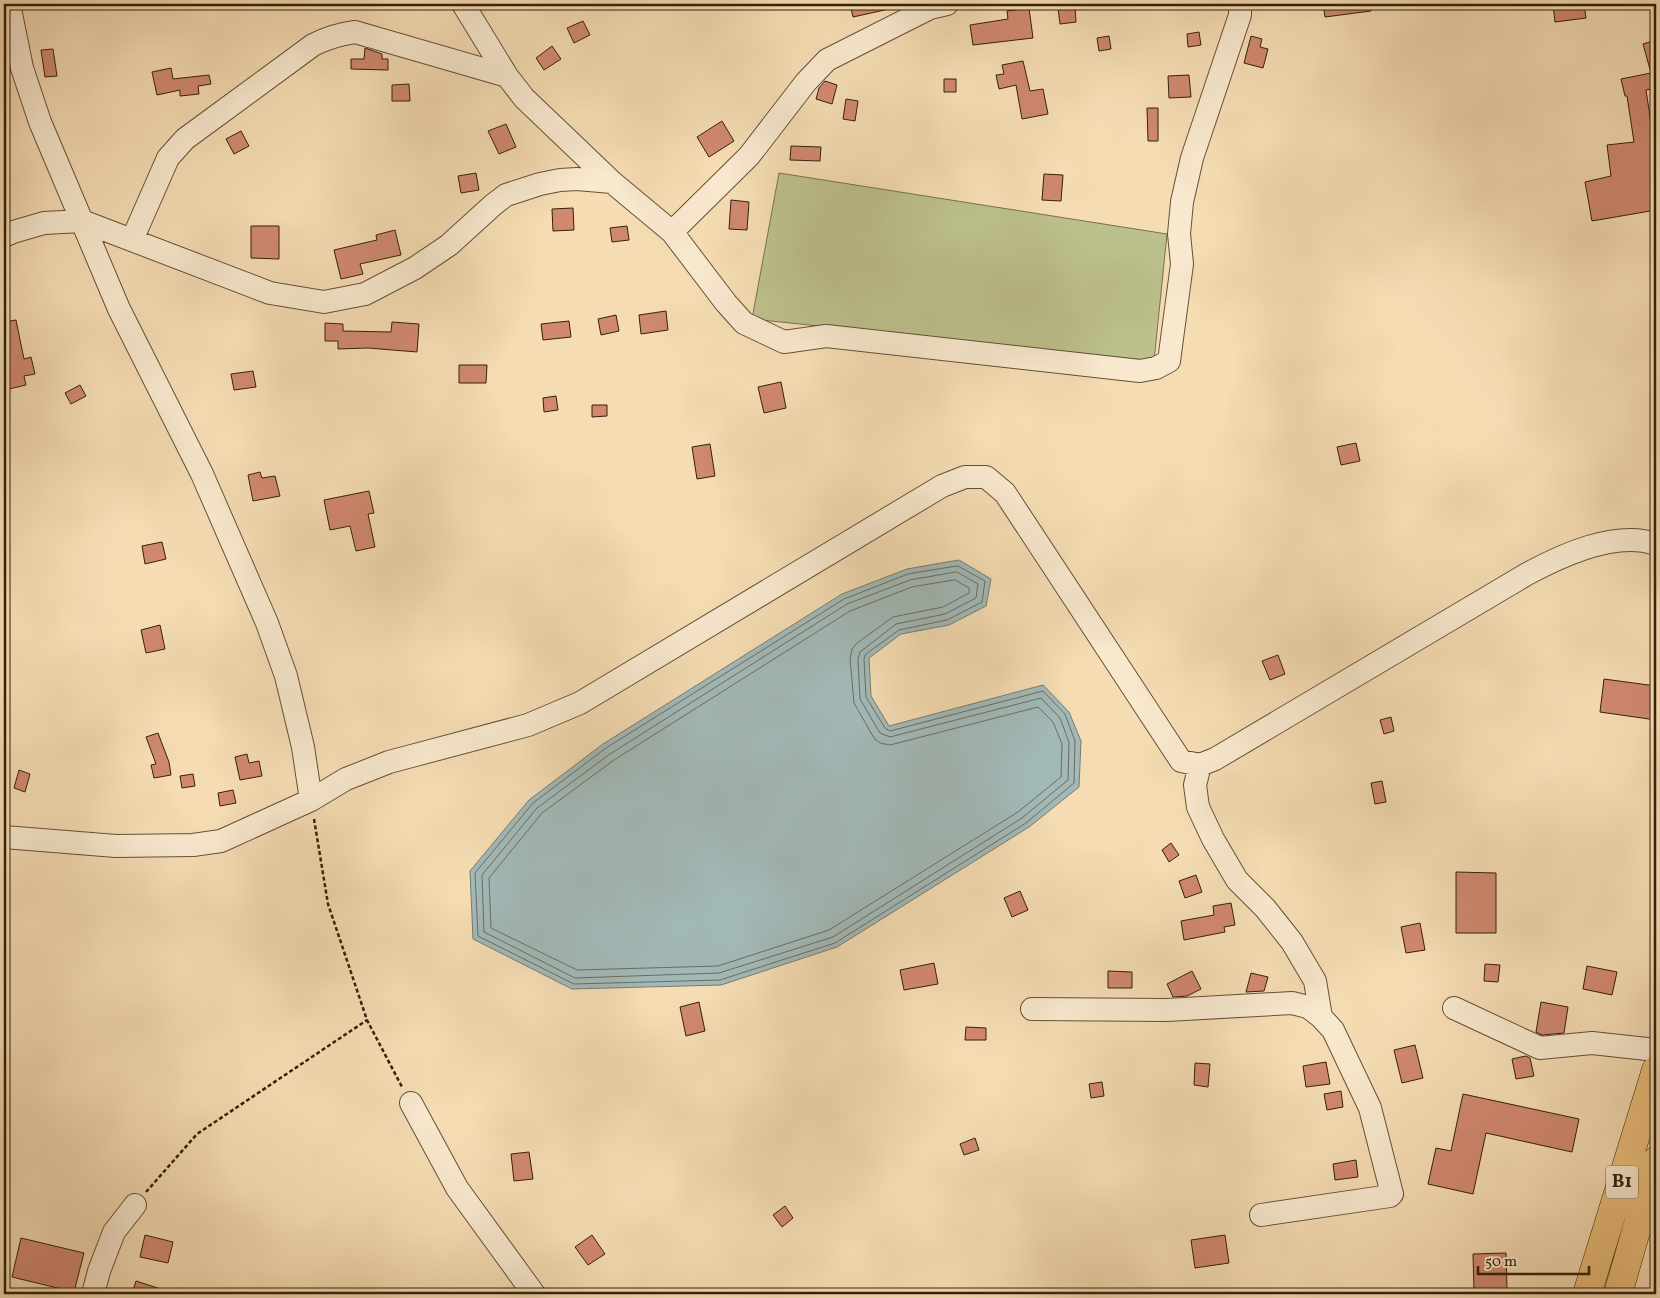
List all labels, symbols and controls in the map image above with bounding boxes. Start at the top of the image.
road number: B1 [1606,1166,1638,1198]
scale bar [1478,1243,1589,1275]
text: 50 m [1485,1252,1517,1273]

